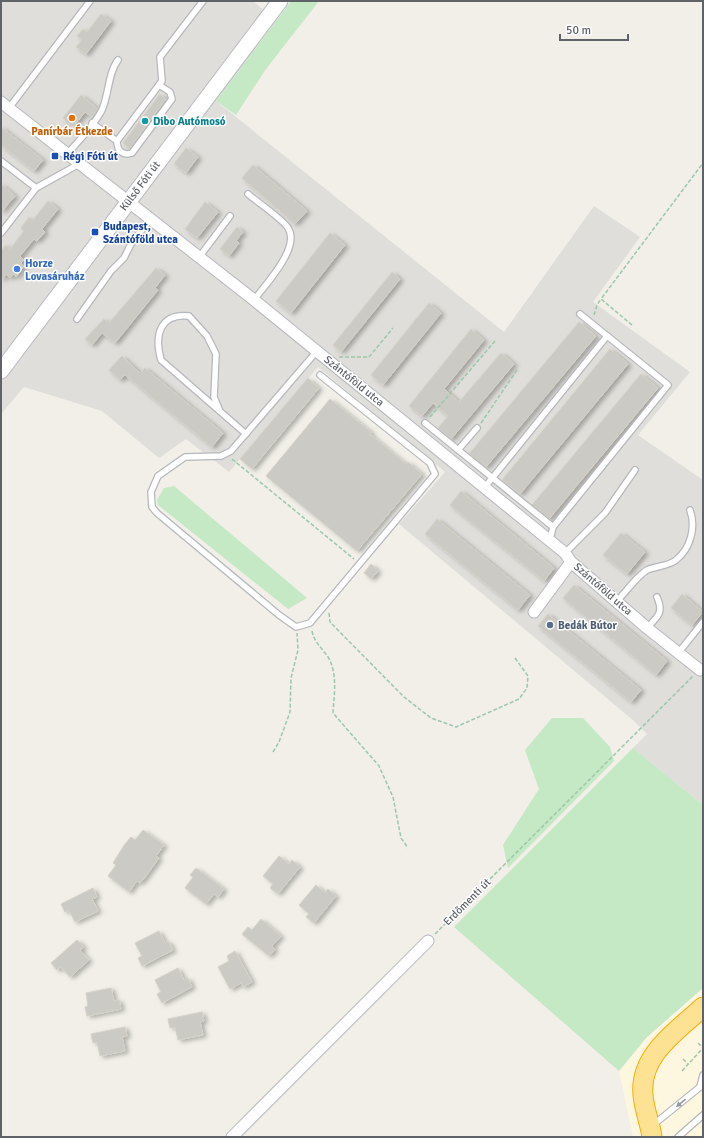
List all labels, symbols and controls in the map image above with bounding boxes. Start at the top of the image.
scale bar [560,16,628,42]
text: 50 m [566,23,591,38]
marker: Panírbár Étkezde [67,113,77,123]
place label: Dibo Autómosó [153,115,226,128]
marker: Dibo Autómosó [140,116,150,126]
place label: Panírbár Étkezde [31,124,113,138]
place label: Régi Fóti út [63,150,118,163]
marker: Régi Fóti út [50,151,60,161]
street label: Külső Fóti út [117,158,163,213]
place label: Budapest, Szántóföld utca [103,220,178,246]
marker: Budapest, Szántóföld utca [90,227,100,237]
place label: Horze Lovasáruház [25,257,85,283]
marker: Horze Lovasáruház [12,264,22,274]
street label: Szántóföld utca [321,353,387,409]
street label: Szántóföld utca [571,560,635,618]
place label: Bedák Bútor [558,619,618,632]
marker: Bedák Bútor [545,620,555,630]
street label: Erdőmenti út [441,876,493,928]
one-way arrow [675,1098,686,1107]

